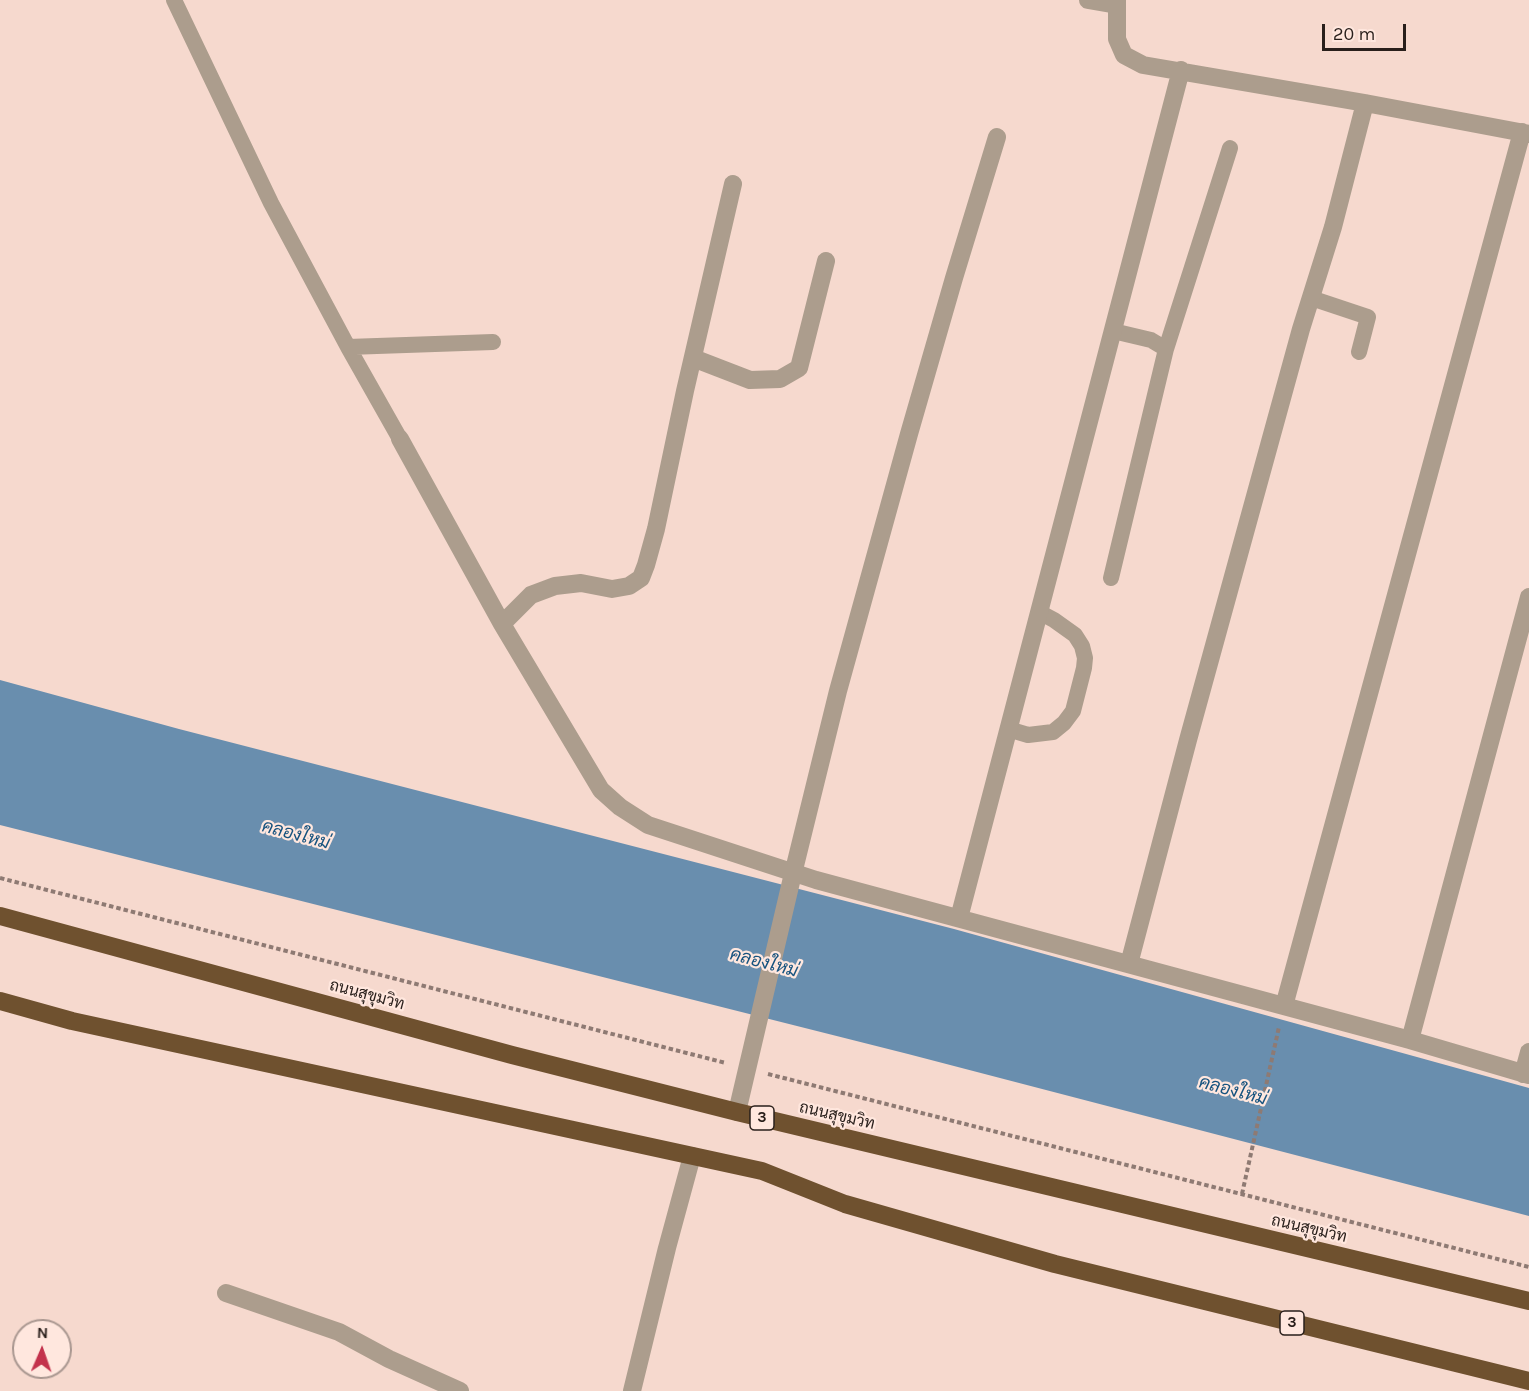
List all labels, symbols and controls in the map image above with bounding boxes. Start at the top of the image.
scale bar [1325,12,1409,50]
text: 20 m [1333,23,1375,45]
water label: คลองใหม่ [260,816,332,854]
water label: คลองใหม่ [728,944,800,982]
street label: ถนนสุขุมวิท [327,976,407,1014]
water label: คลองใหม่ [1197,1072,1269,1110]
street label: ถนนสุขุมวิท [797,1098,877,1134]
road number: 3 [750,1106,774,1130]
street label: ถนนสุขุมวิท [1269,1211,1349,1247]
road number: 3 [1280,1311,1304,1335]
north arrow [12,1319,72,1379]
text: N [36,1323,49,1342]

